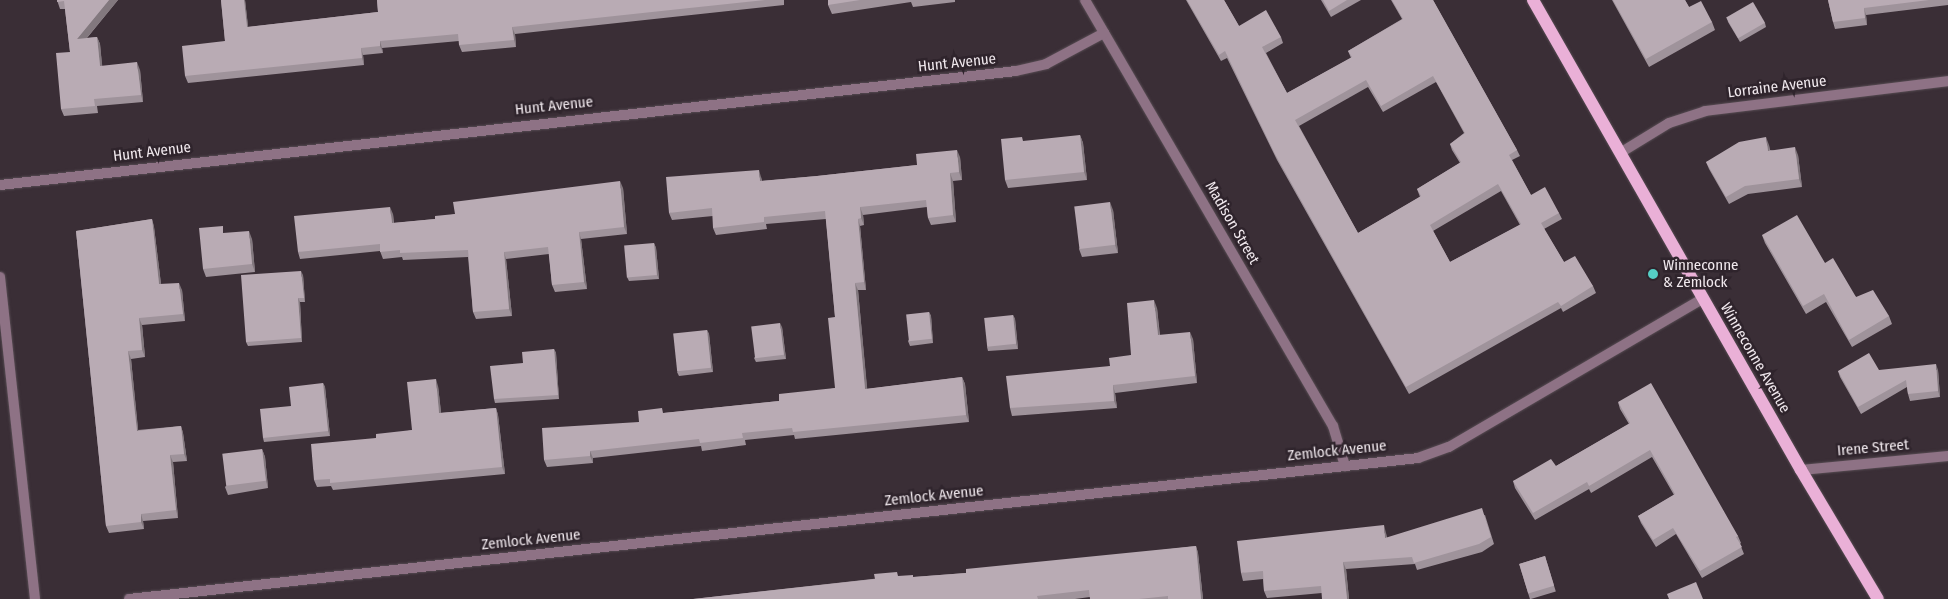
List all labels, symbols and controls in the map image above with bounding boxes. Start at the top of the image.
street label: Hunt Avenue [917,50,997,76]
street label: Lorraine Avenue [1727,72,1827,102]
street label: Hunt Avenue [514,93,594,119]
street label: Hunt Avenue [112,138,192,166]
street label: Madison Street [1201,178,1263,268]
place label: Winneconne & Zemlock [1663,256,1738,291]
marker: Winneconne & Zemlock [1647,268,1659,280]
street label: Winneconne Avenue [1716,300,1794,416]
street label: Irene Street [1836,436,1910,460]
street label: Zemlock Avenue [1287,437,1387,465]
street label: Zemlock Avenue [884,482,984,510]
street label: Zemlock Avenue [481,526,581,554]

